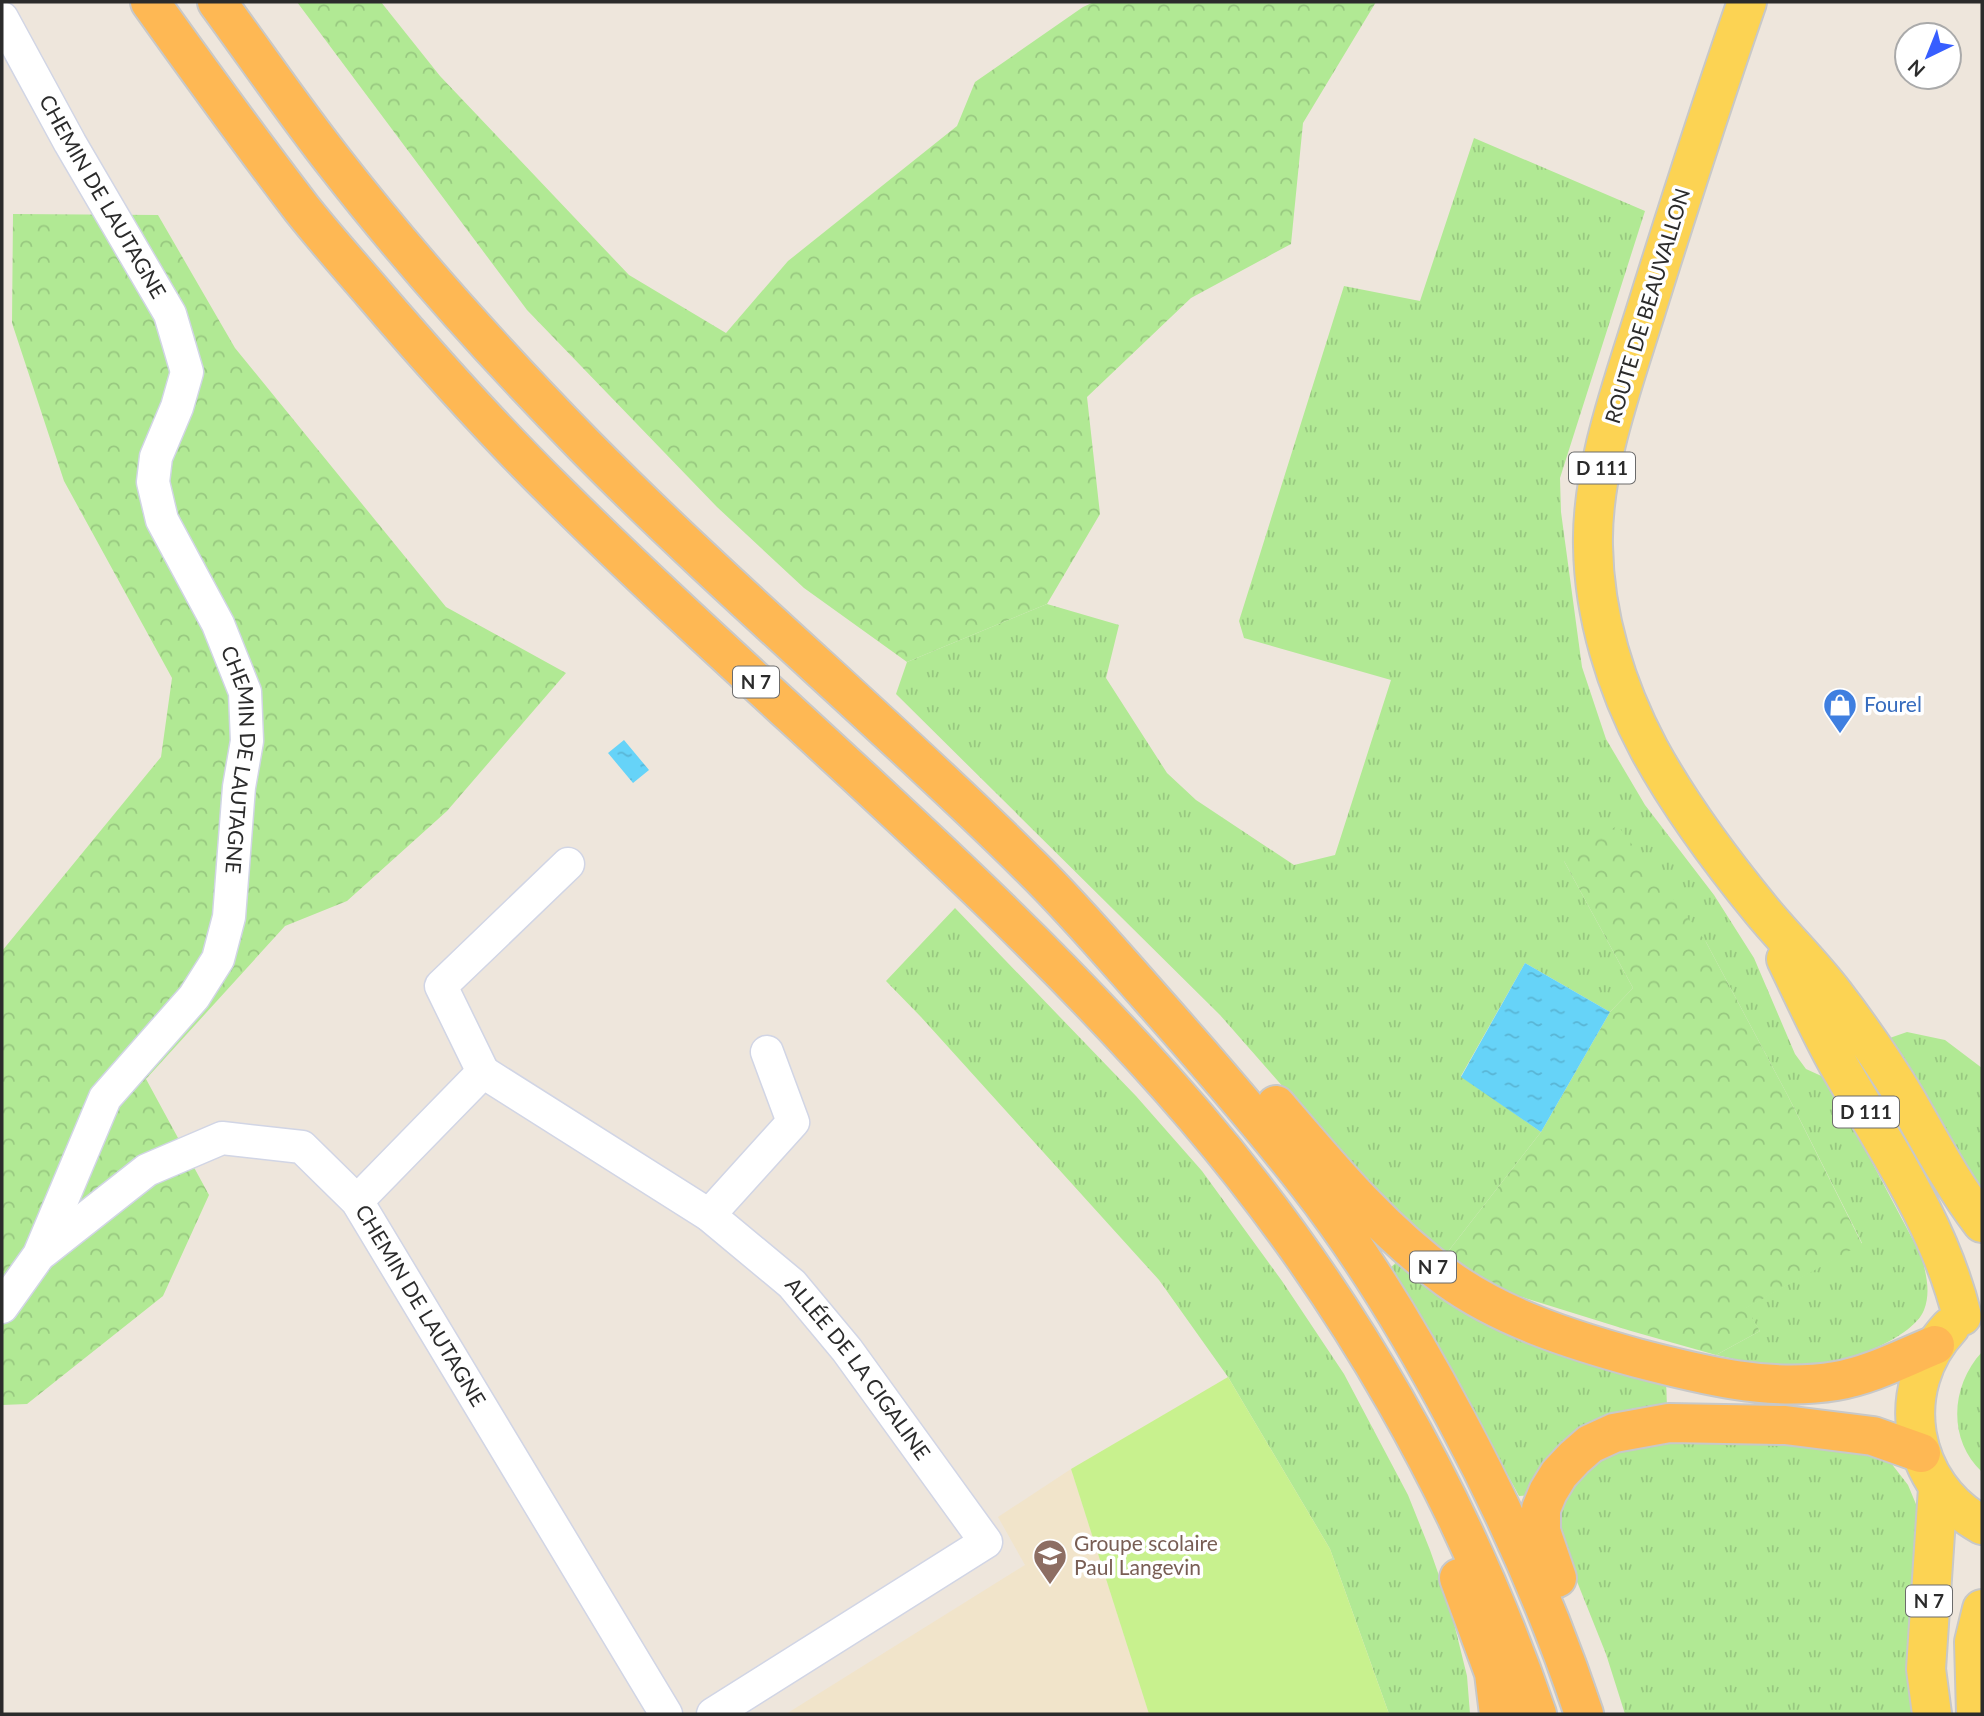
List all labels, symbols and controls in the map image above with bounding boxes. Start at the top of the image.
north arrow [1893,21,1963,91]
text: N [1903,55,1929,82]
street label: CHEMIN DE LAUTAGNE [35,90,172,302]
street label: ROUTE DE BEAUVALLON [1599,185,1694,426]
road number: D 111 [1569,453,1635,484]
street label: CHEMIN DE LAUTAGNE [217,642,261,875]
road number: N 7 [733,666,779,698]
shop icon: Fourel [1821,686,1859,735]
place label: Fourel [1864,691,1922,716]
road number: D 111 [1833,1096,1899,1128]
street label: CHEMIN DE LAUTAGNE [351,1200,492,1410]
road number: N 7 [1410,1252,1456,1282]
street label: ALLÉE DE LA CIGALINE [781,1272,936,1464]
place label: Groupe scolaire Paul Langevin [1074,1530,1218,1579]
school or university icon: Groupe scolaire Paul Langevin [1031,1537,1069,1586]
road number: N 7 [1906,1586,1952,1616]

